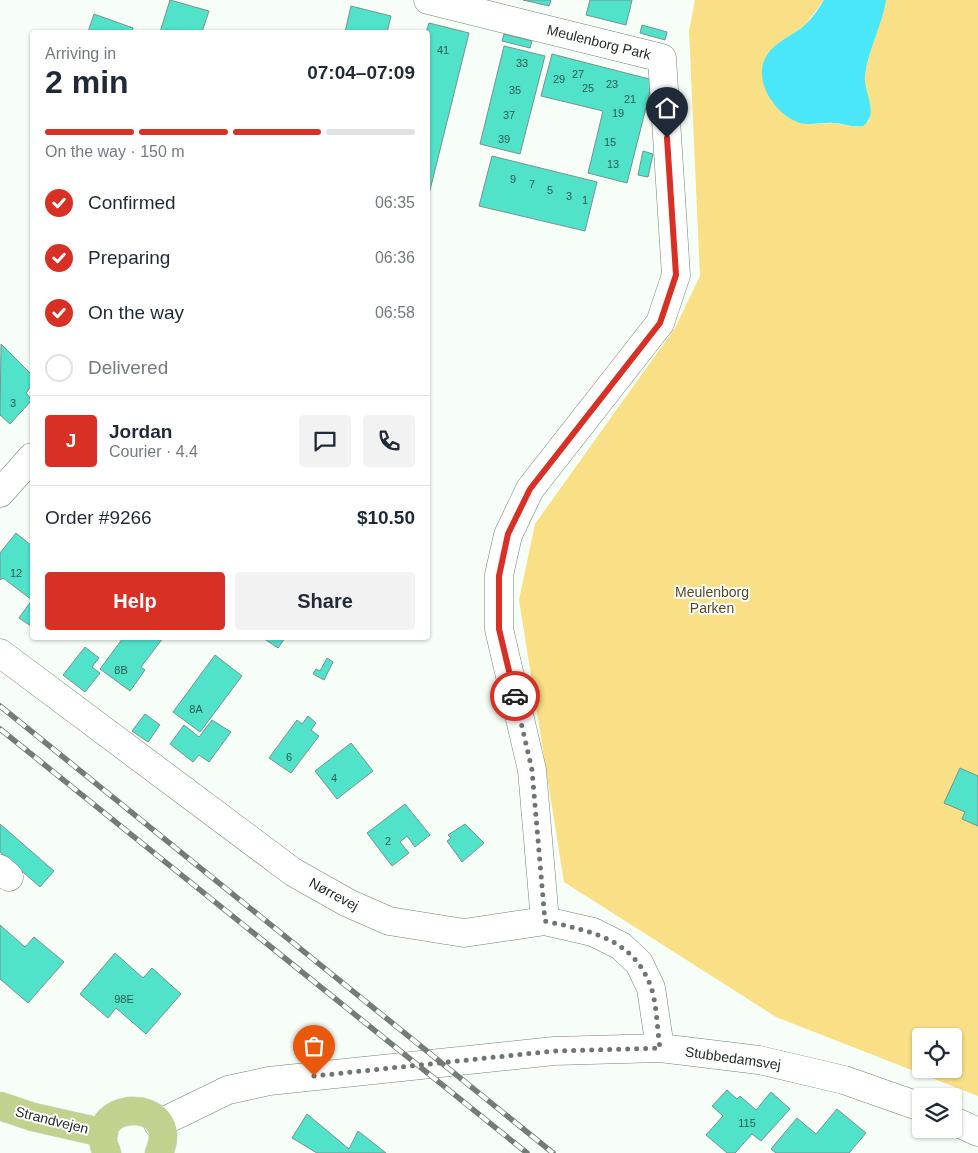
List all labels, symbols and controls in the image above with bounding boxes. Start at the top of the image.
street label: Meulenborg Park [545,21,654,63]
house number: 41 [437,44,449,56]
text: Arriving in [45,45,116,62]
house number: 33 [516,57,528,69]
text: 07:04–07:09 [307,62,415,83]
text: 2 min [45,64,129,100]
house number: 27 [572,68,584,80]
house number: 29 [553,73,565,85]
house number: 23 [606,78,618,90]
house number: 25 [582,82,594,94]
house number: 35 [509,84,521,96]
pin [646,87,688,138]
house number: 21 [624,93,636,105]
icon: home [653,94,681,122]
house number: 19 [612,107,624,119]
house number: 37 [503,109,515,121]
house number: 39 [498,133,510,145]
house number: 15 [604,136,616,148]
text: On the way · 150 m [45,143,185,160]
house number: 13 [607,158,619,170]
house number: 9 [510,173,516,185]
house number: 7 [529,178,535,190]
house number: 5 [547,184,553,196]
icon: check [45,189,73,217]
house number: 3 [566,190,572,202]
text: Confirmed [88,192,176,213]
text: 06:35 [375,194,415,211]
house number: 1 [582,194,588,206]
icon: check [45,244,73,272]
text: Preparing [88,247,170,268]
text: 06:36 [375,249,415,266]
icon: check [45,299,73,327]
text: On the way [88,302,184,323]
text: 06:58 [375,304,415,321]
text: Delivered [88,357,168,378]
house number: 3 [10,397,16,409]
button: chat [299,415,351,467]
button: phone [363,415,415,467]
text: Jordan [109,421,172,442]
text: J [66,430,76,451]
text: Courier · 4.4 [109,443,198,460]
text: Order #9266 [45,507,152,528]
text: $10.50 [357,507,415,528]
house number: 12 [10,567,22,579]
button: Help [45,572,225,630]
button: Share [235,572,415,630]
park label: Meulenborg Parken [675,584,749,616]
house number: 8B [114,664,128,676]
courier [490,671,540,721]
icon: car [501,682,529,710]
house number: 8A [189,703,203,715]
house number: 6 [286,751,292,763]
house number: 4 [331,772,337,784]
house number: 2 [385,835,391,847]
street label: Nørrevej [307,874,361,914]
house number: 98E [114,993,134,1005]
pin [293,1025,335,1076]
map controls [912,1028,962,1138]
button: locate [912,1028,962,1078]
icon: bag [300,1032,328,1060]
street label: Stubbedamsvej [684,1043,782,1073]
button: layers [912,1088,962,1138]
street label: Strandvejen [14,1103,90,1137]
house number: 115 [738,1117,756,1129]

